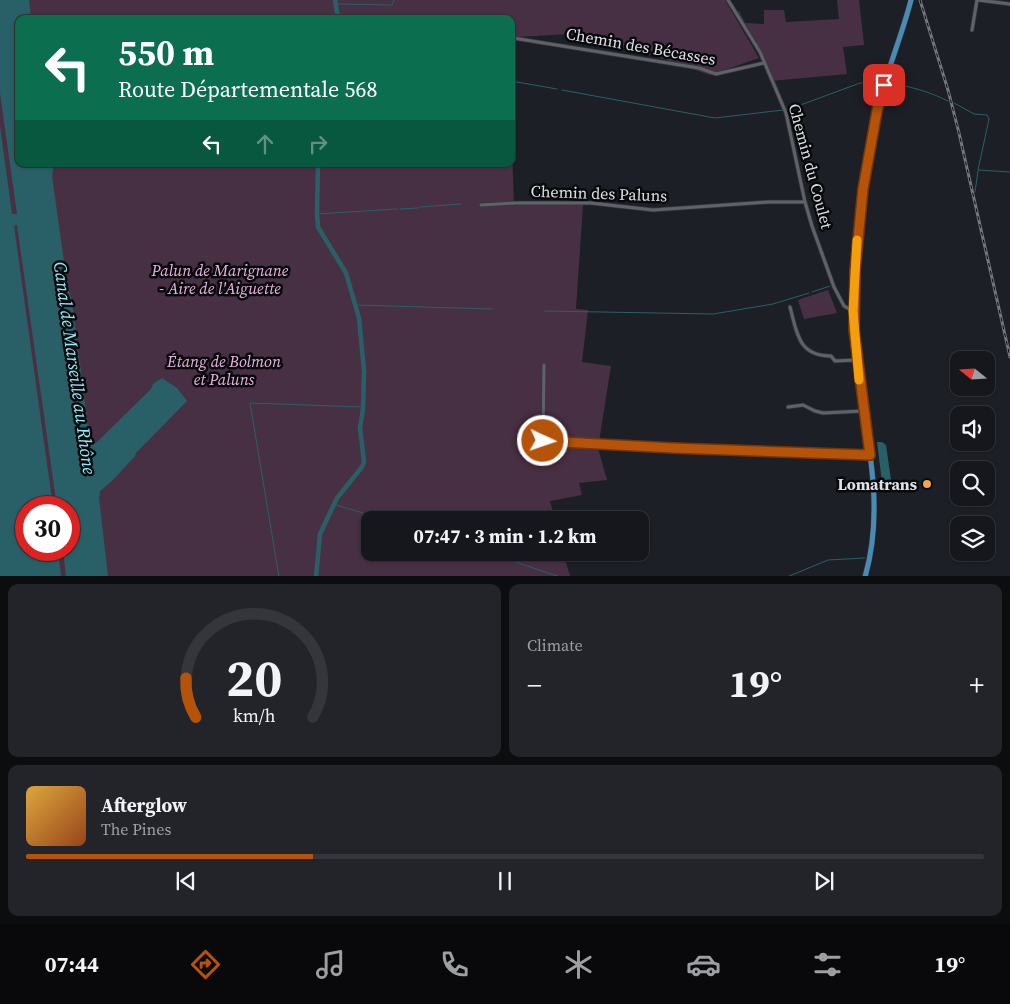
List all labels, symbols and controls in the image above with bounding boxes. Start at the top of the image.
street label: Chemin des Bécasses [564,22,718,70]
text: 550 m [118,29,214,77]
icon: left [35,35,100,100]
pin [863,64,905,106]
icon: arrive [870,71,898,99]
text: Route Départementale 568 [118,74,377,104]
street label: Chemin du Coulet [784,101,838,232]
icon: left [198,130,226,158]
icon: ahead [251,130,279,158]
icon: right [304,130,332,158]
street label: Chemin des Paluns [530,180,668,206]
park label: Palun de Marignane - Aire de l'Aiguette [151,259,289,299]
water label: Canal de Marseille au Rhône [48,260,102,477]
park label: Étang de Bolmon et Paluns [166,350,281,390]
north arrow [950,351,995,396]
map controls [950,351,995,561]
button: sound [950,406,995,451]
position arrow [516,414,568,466]
button: search [950,461,995,506]
place label: Lomatrans [837,473,917,495]
marker: Lomatrans [921,478,933,490]
speed limit sign: 30 [15,496,80,561]
button: layers [950,516,995,561]
text: 07:47 · 3 min · 1.2 km [414,523,596,549]
text: Climate [527,634,583,656]
text: 20 [226,642,283,713]
text: 19° [729,658,782,710]
text: − [527,666,542,704]
text: + [969,666,984,704]
text: km/h [233,703,276,728]
text: Afterglow [101,792,187,818]
text: The Pines [101,818,171,840]
icon: previous [172,867,200,895]
icon: pause [491,867,519,895]
icon: next [810,867,838,895]
icon: directions [188,947,223,982]
icon: music [313,947,348,982]
icon: phone [437,947,472,982]
icon: climate [561,947,596,982]
icon: car [686,947,721,982]
icon: filters [810,947,845,982]
text: 07:44 [45,949,99,979]
text: 19° [934,949,965,979]

